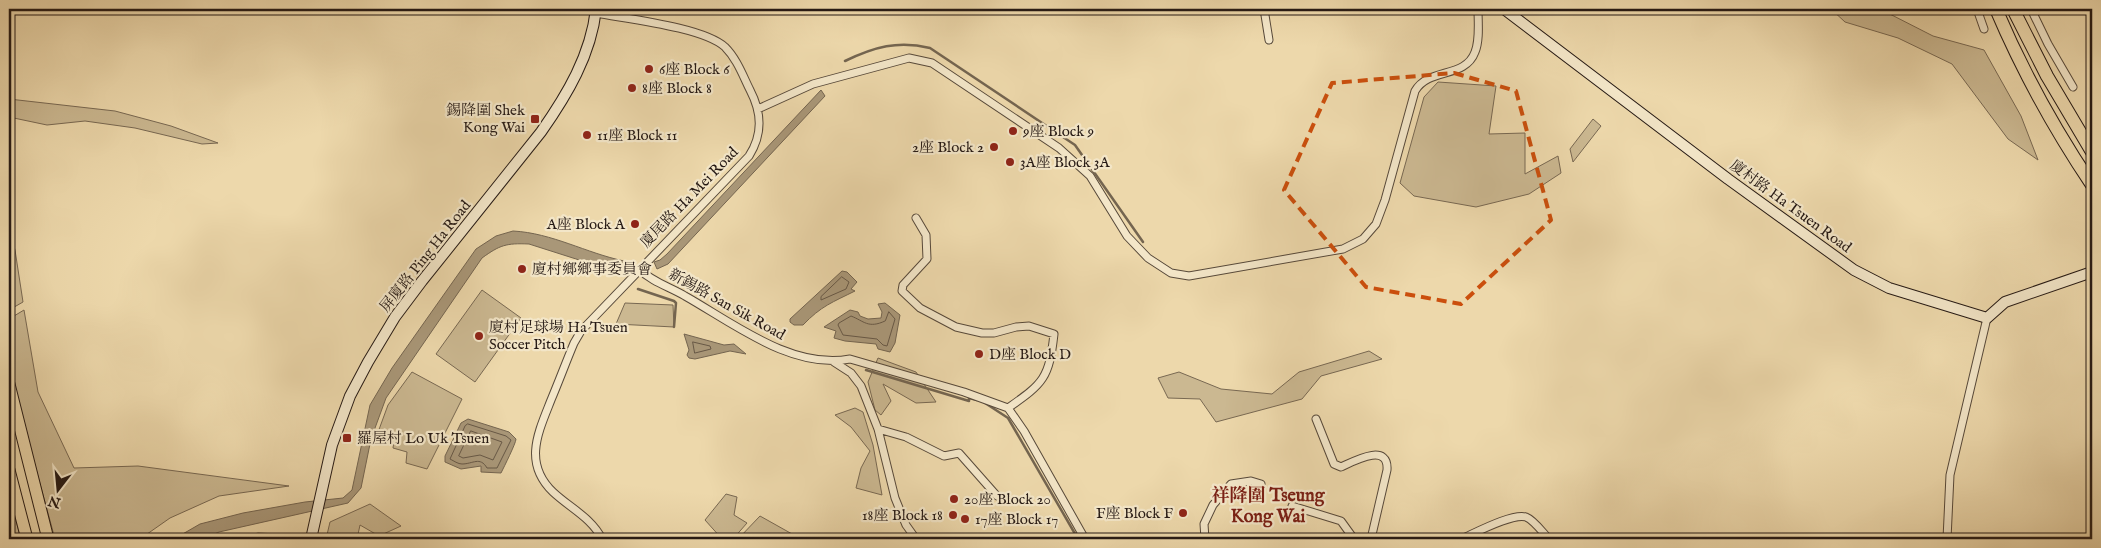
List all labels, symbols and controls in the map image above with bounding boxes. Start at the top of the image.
place label: 6座 Block 6 [659,60,730,79]
marker: 6座 Block 6 [643,63,655,75]
place label: 8座 Block 8 [642,79,712,98]
marker: 8座 Block 8 [626,82,638,94]
place label: 錫降圍 Shek Kong Wai [446,101,526,137]
marker: 錫降圍 Shek Kong Wai [529,113,541,125]
place label: 9座 Block 9 [1022,122,1094,141]
marker: 9座 Block 9 [1007,125,1019,137]
place label: 11座 Block 11 [597,126,677,145]
marker: 11座 Block 11 [581,129,593,141]
place label: 2座 Block 2 [912,138,984,157]
marker: 2座 Block 2 [988,141,1000,153]
street label: 廈尾路 Ha Mei Road [636,142,743,252]
place label: 3A座 Block 3A [1020,153,1110,172]
marker: 3A座 Block 3A [1004,156,1016,168]
street label: 廈村路 Ha Tsuen Road [1726,156,1856,258]
street label: 屏廈路 Ping Ha Road [376,196,476,316]
place label: A座 Block A [546,215,626,234]
marker: A座 Block A [629,218,641,230]
place label: 廈村鄉鄉事委員會 [532,260,652,279]
marker: 廈村鄉鄉事委員會 [516,263,528,275]
street label: 新錫路 San Sik Road [665,264,789,345]
place label: 廈村足球場 Ha Tsuen Soccer Pitch [489,318,628,354]
marker: 廈村足球場 Ha Tsuen Soccer Pitch [473,330,485,342]
place label: D座 Block D [989,345,1071,364]
marker: D座 Block D [973,348,985,360]
place label: 羅屋村 Lo Uk Tsuen [357,429,489,448]
marker: 羅屋村 Lo Uk Tsuen [341,432,353,444]
north arrow [32,466,82,516]
district label: 祥降圍 Tseung Kong Wai [1212,485,1326,529]
place label: 20座 Block 20 [964,490,1051,509]
text: N [46,491,64,512]
marker: 20座 Block 20 [948,493,960,505]
place label: F座 Block F [1096,504,1173,523]
place label: 18座 Block 18 [862,506,943,525]
marker: F座 Block F [1177,507,1189,519]
marker: 18座 Block 18 [947,509,959,521]
place label: 17座 Block 17 [975,510,1058,529]
marker: 17座 Block 17 [959,513,971,525]

